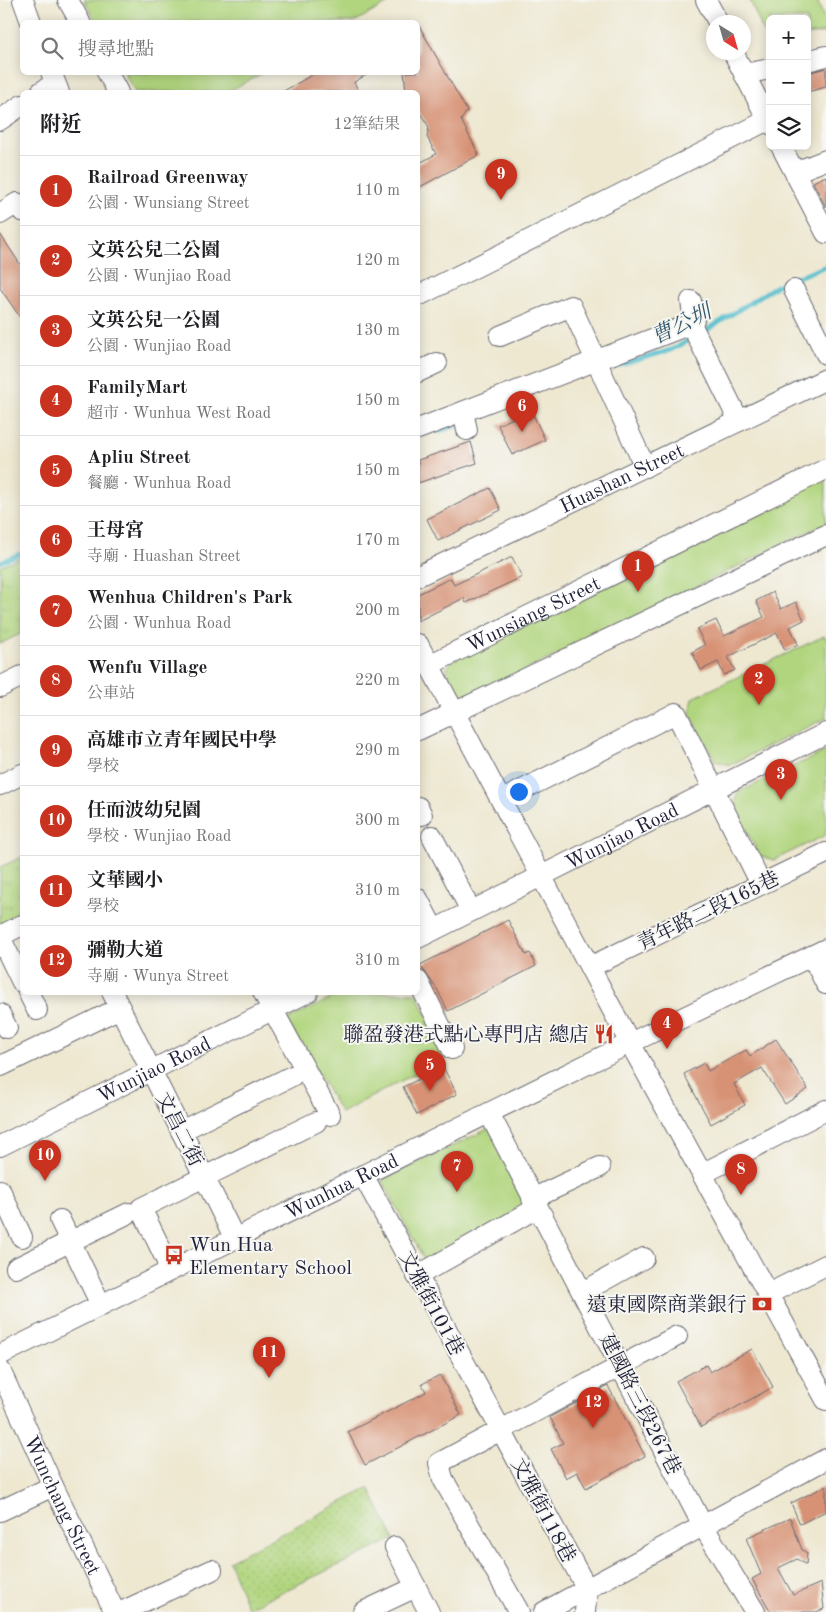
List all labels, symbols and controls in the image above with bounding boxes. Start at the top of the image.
north arrow [706,15,751,60]
map controls [766,15,811,150]
button: + [766,15,811,60]
search box [20,20,420,75]
icon: search [38,34,66,62]
text: 搜尋地點 [78,41,154,60]
button: − [766,60,811,105]
button: layers [766,105,811,150]
text: 附近 [40,115,82,136]
text: 12筆結果 [333,117,400,133]
pin: 9 [485,159,517,200]
text: Railroad Greenway [87,169,248,188]
text: 1 [51,183,61,199]
text: 110 m [355,183,400,199]
text: 公園 · Wunsiang Street [87,196,249,212]
text: 文英公兒二公園 [87,242,220,261]
text: 2 [51,253,61,269]
text: 120 m [355,253,400,269]
text: 公園 · Wunjiao Road [87,269,231,285]
water label: 曹公圳 [648,299,717,349]
text: 文英公兒一公園 [87,312,220,331]
text: 3 [51,323,61,339]
text: 130 m [355,323,400,339]
text: 公園 · Wunjiao Road [87,339,231,355]
text: FamilyMart [87,379,187,398]
pin: 6 [506,391,538,432]
text: 4 [51,393,61,409]
text: 150 m [355,393,400,409]
text: 超市 · Wunhua West Road [87,406,271,422]
street label: Huashan Street [557,441,688,518]
text: Apliu Street [87,449,191,468]
text: 5 [51,463,61,479]
text: 150 m [355,463,400,479]
text: 餐廳 · Wunhua Road [87,476,231,492]
text: 王母宮 [87,522,144,541]
text: 6 [51,533,61,549]
text: 170 m [355,533,400,549]
text: 寺廟 · Huashan Street [87,549,241,565]
pin: 1 [622,551,654,592]
street label: Wunsiang Street [464,574,604,657]
text: Wenhua Children's Park [87,589,293,608]
text: 7 [51,603,61,619]
text: 200 m [355,603,400,619]
text: 公園 · Wunhua Road [87,616,231,632]
text: Wenfu Village [87,659,208,678]
pin: 2 [743,664,775,705]
text: 8 [51,673,61,689]
text: 220 m [355,673,400,689]
text: 公車站 [87,686,135,702]
text: 高雄市立青年國民中學 [87,732,277,751]
text: 9 [51,743,61,759]
text: 290 m [355,743,400,759]
text: 學校 [87,759,119,775]
pin: 3 [765,759,797,800]
your location [506,779,532,805]
street label: Wunjiao Road [563,801,682,874]
text: 任而波幼兒園 [87,802,201,821]
text: 10 [47,813,65,829]
text: 300 m [355,813,400,829]
text: 學校 · Wunjiao Road [87,829,231,845]
street label: 青年路二段165巷 [634,866,783,955]
text: 文華國小 [87,872,163,891]
text: 11 [47,883,65,899]
text: 310 m [355,883,400,899]
text: 學校 [87,899,119,915]
text: 彌勒大道 [87,942,163,961]
text: 12 [47,953,65,969]
text: 310 m [355,953,400,969]
text: 寺廟 · Wunya Street [87,969,229,985]
pin: 4 [651,1008,683,1049]
place label: 聯盈發港式點心專門店 總店 [343,1023,589,1046]
restaurant icon: 聯盈發港式點心專門店 總店 [593,1023,615,1045]
street label: Wunjiao Road [95,1034,215,1107]
pin: 5 [414,1050,446,1091]
street label: 文昌二街 [151,1089,207,1170]
pin: 10 [29,1140,61,1181]
street label: Wunhua Road [282,1151,402,1224]
pin: 7 [441,1151,473,1192]
pin: 8 [725,1154,757,1195]
place label: Wun Hua Elementary School [189,1236,352,1279]
bus stop icon: Wun Hua Elementary School [163,1244,185,1266]
street label: 文雅街101巷 [394,1248,468,1359]
place label: 遠東國際商業銀行 [587,1293,747,1316]
bank icon: 遠東國際商業銀行 [751,1293,773,1315]
street label: 建國路三段267巷 [595,1330,685,1478]
pin: 11 [253,1337,285,1378]
pin: 12 [577,1387,609,1428]
street label: Wunchang Street [19,1433,103,1579]
street label: 文雅街118巷 [506,1455,580,1566]

